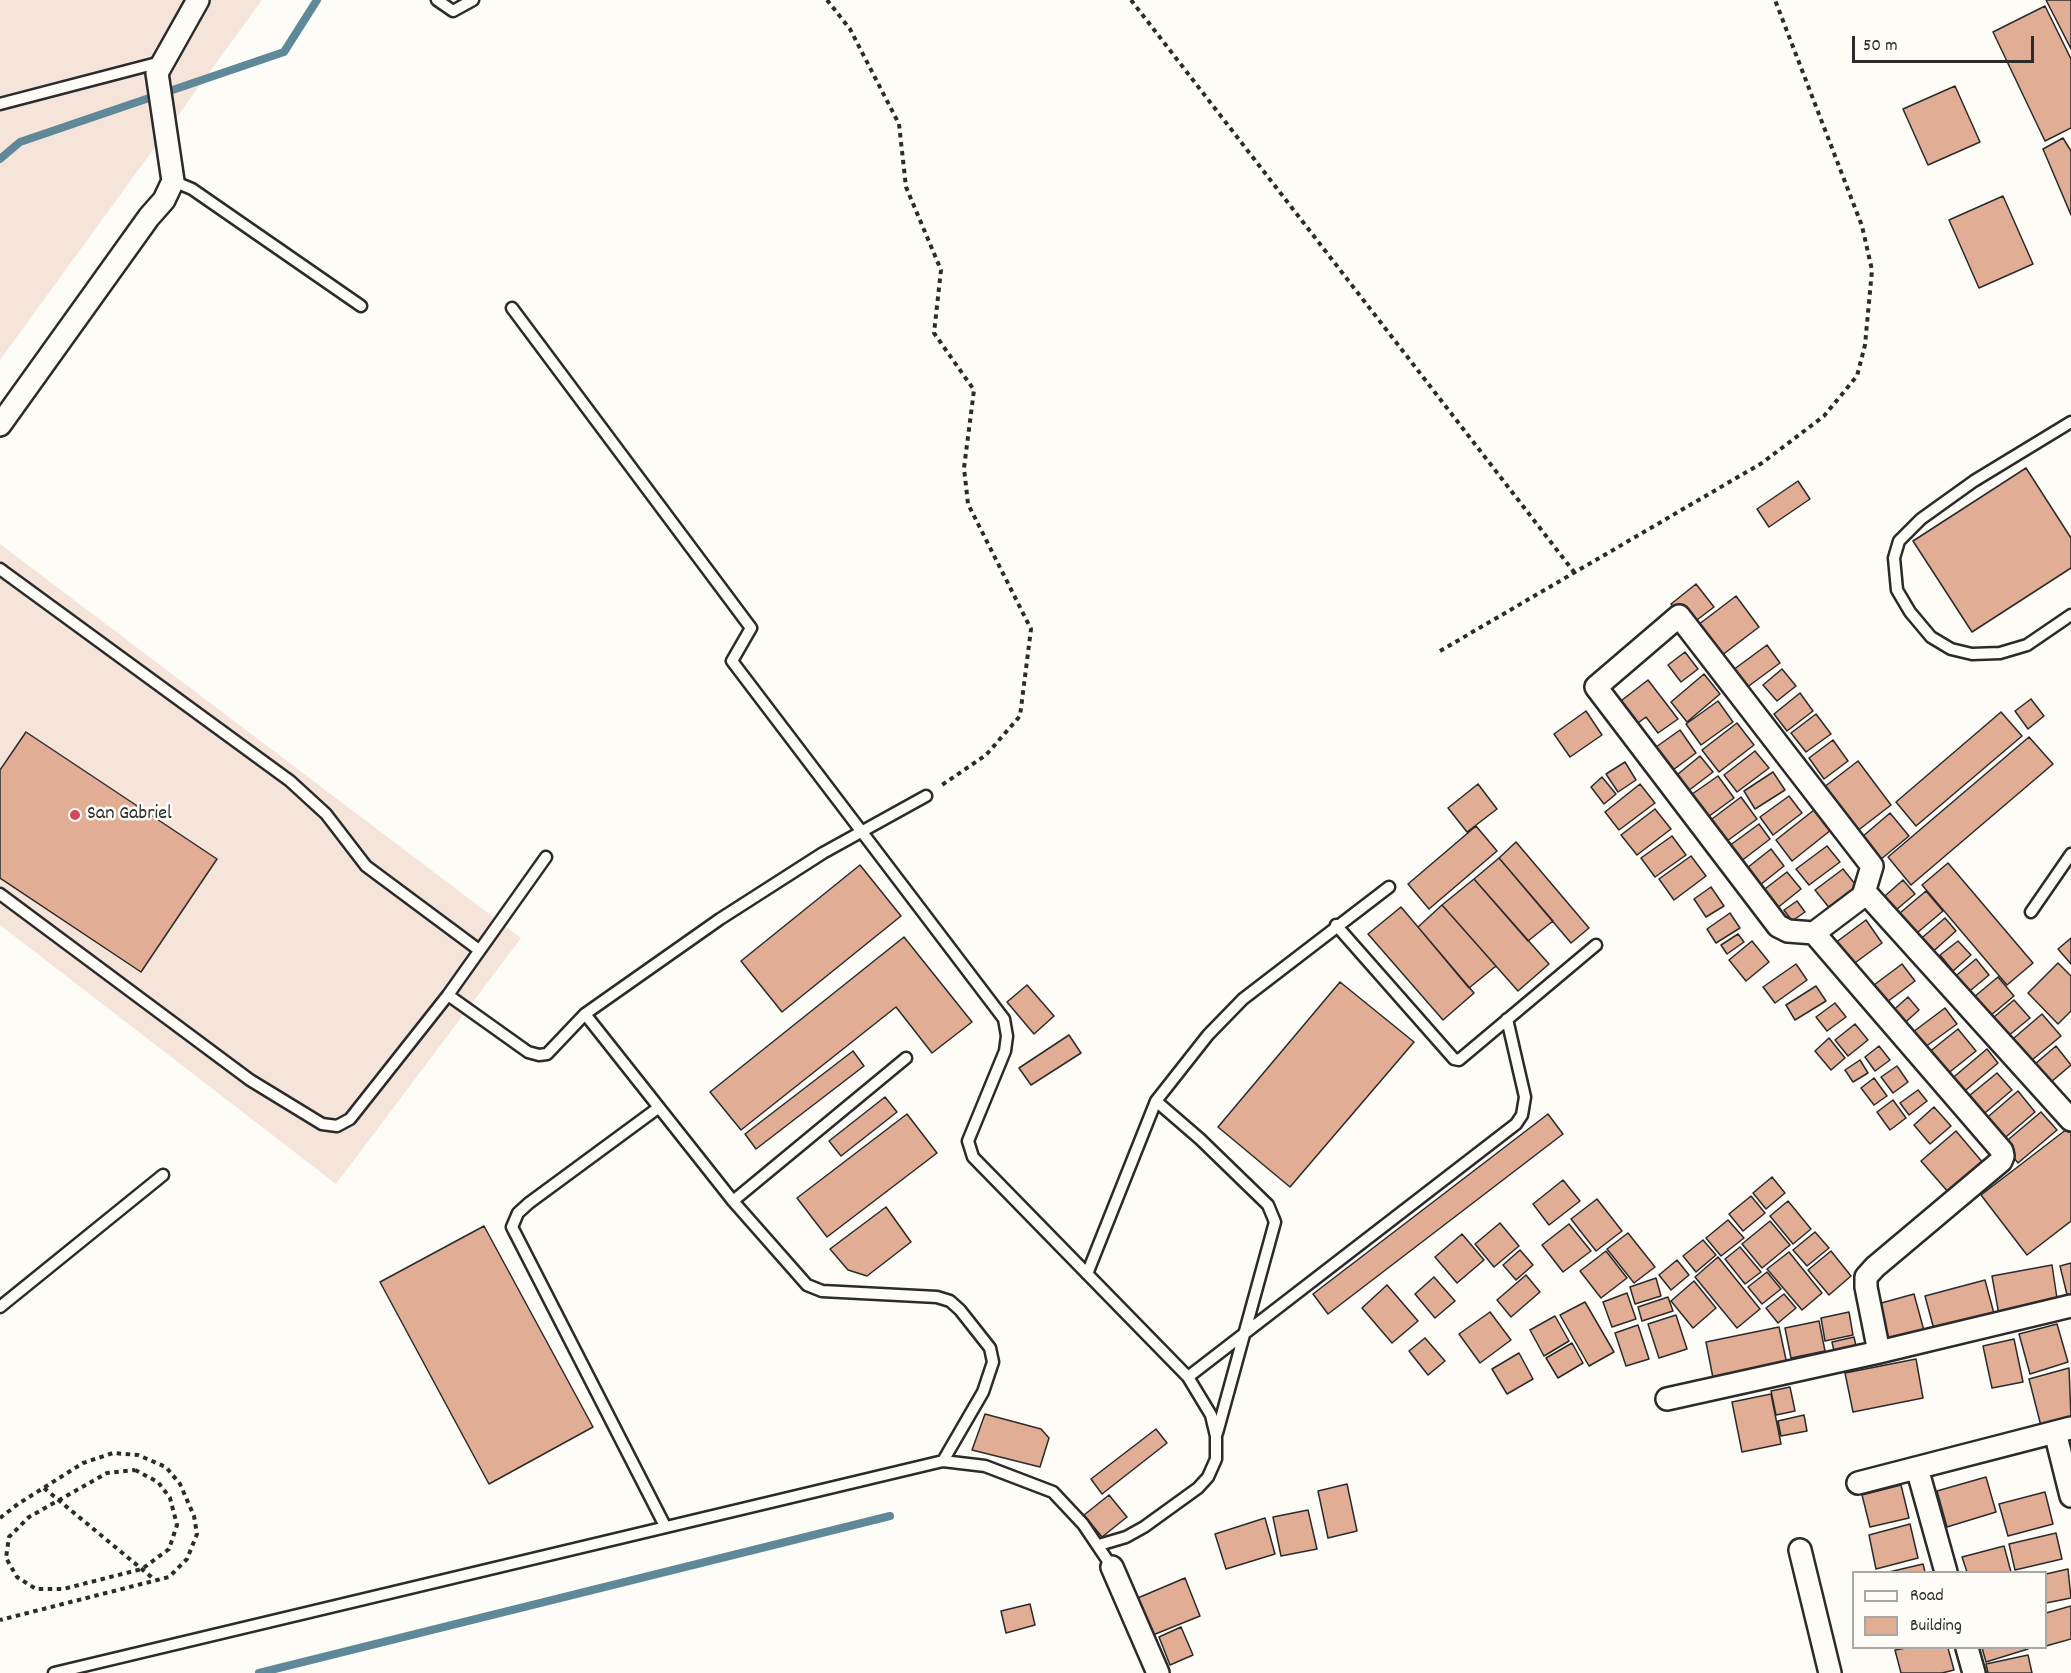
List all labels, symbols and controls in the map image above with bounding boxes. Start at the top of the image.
scale bar [1855,24,2036,62]
text: 50 m [1863,34,1898,59]
place label: San Gabriel [87,803,172,827]
marker: San Gabriel [68,808,82,822]
legend [1852,1571,2047,1649]
text: Road [1910,1584,1944,1609]
text: Building [1910,1614,1962,1639]

